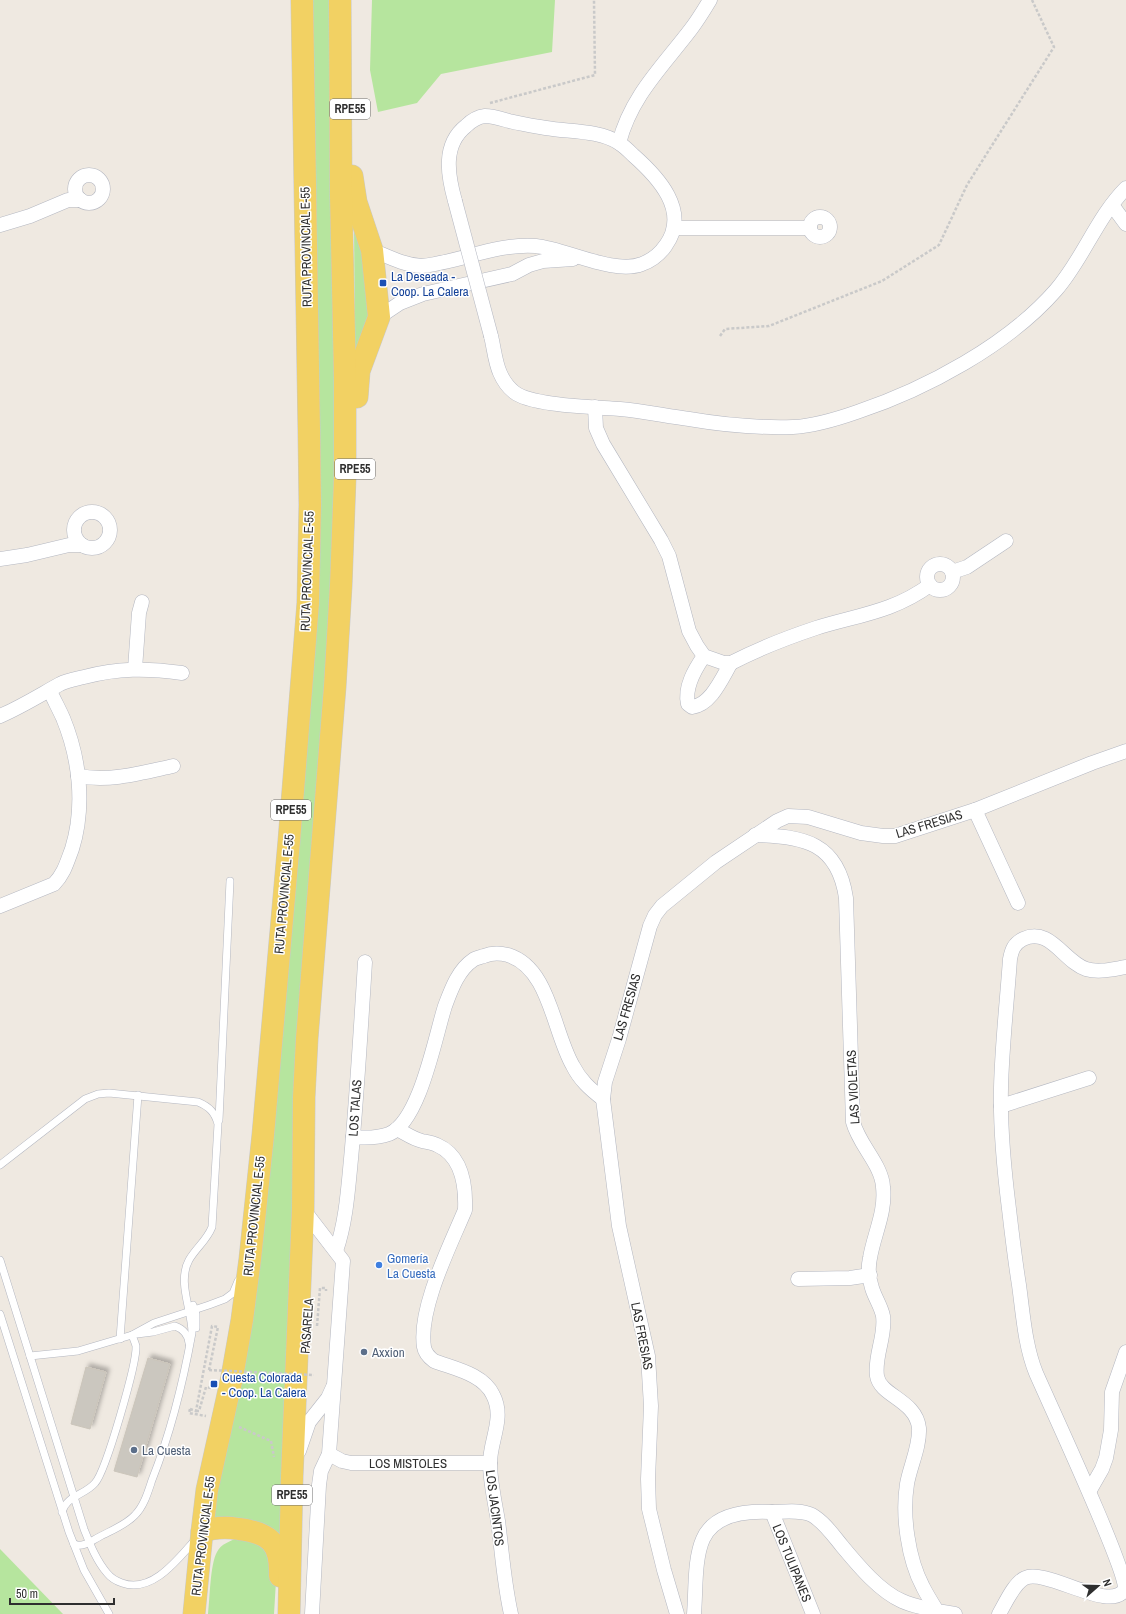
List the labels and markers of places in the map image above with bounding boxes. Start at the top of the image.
place label: La Deseada - Coop. La Calera [391,268,469,300]
marker: La Deseada - Coop. La Calera [378,278,388,288]
place label: Gomería La Cuesta [387,1250,436,1282]
marker: Gomería La Cuesta [374,1260,384,1270]
place label: Axxion [371,1344,405,1361]
marker: Axxion [359,1347,369,1357]
place label: Cuesta Colorada - Coop. La Calera [222,1369,306,1401]
marker: Cuesta Colorada - Coop. La Calera [209,1379,219,1389]
place label: La Cuesta [142,1442,191,1459]
marker: La Cuesta [129,1445,139,1455]

